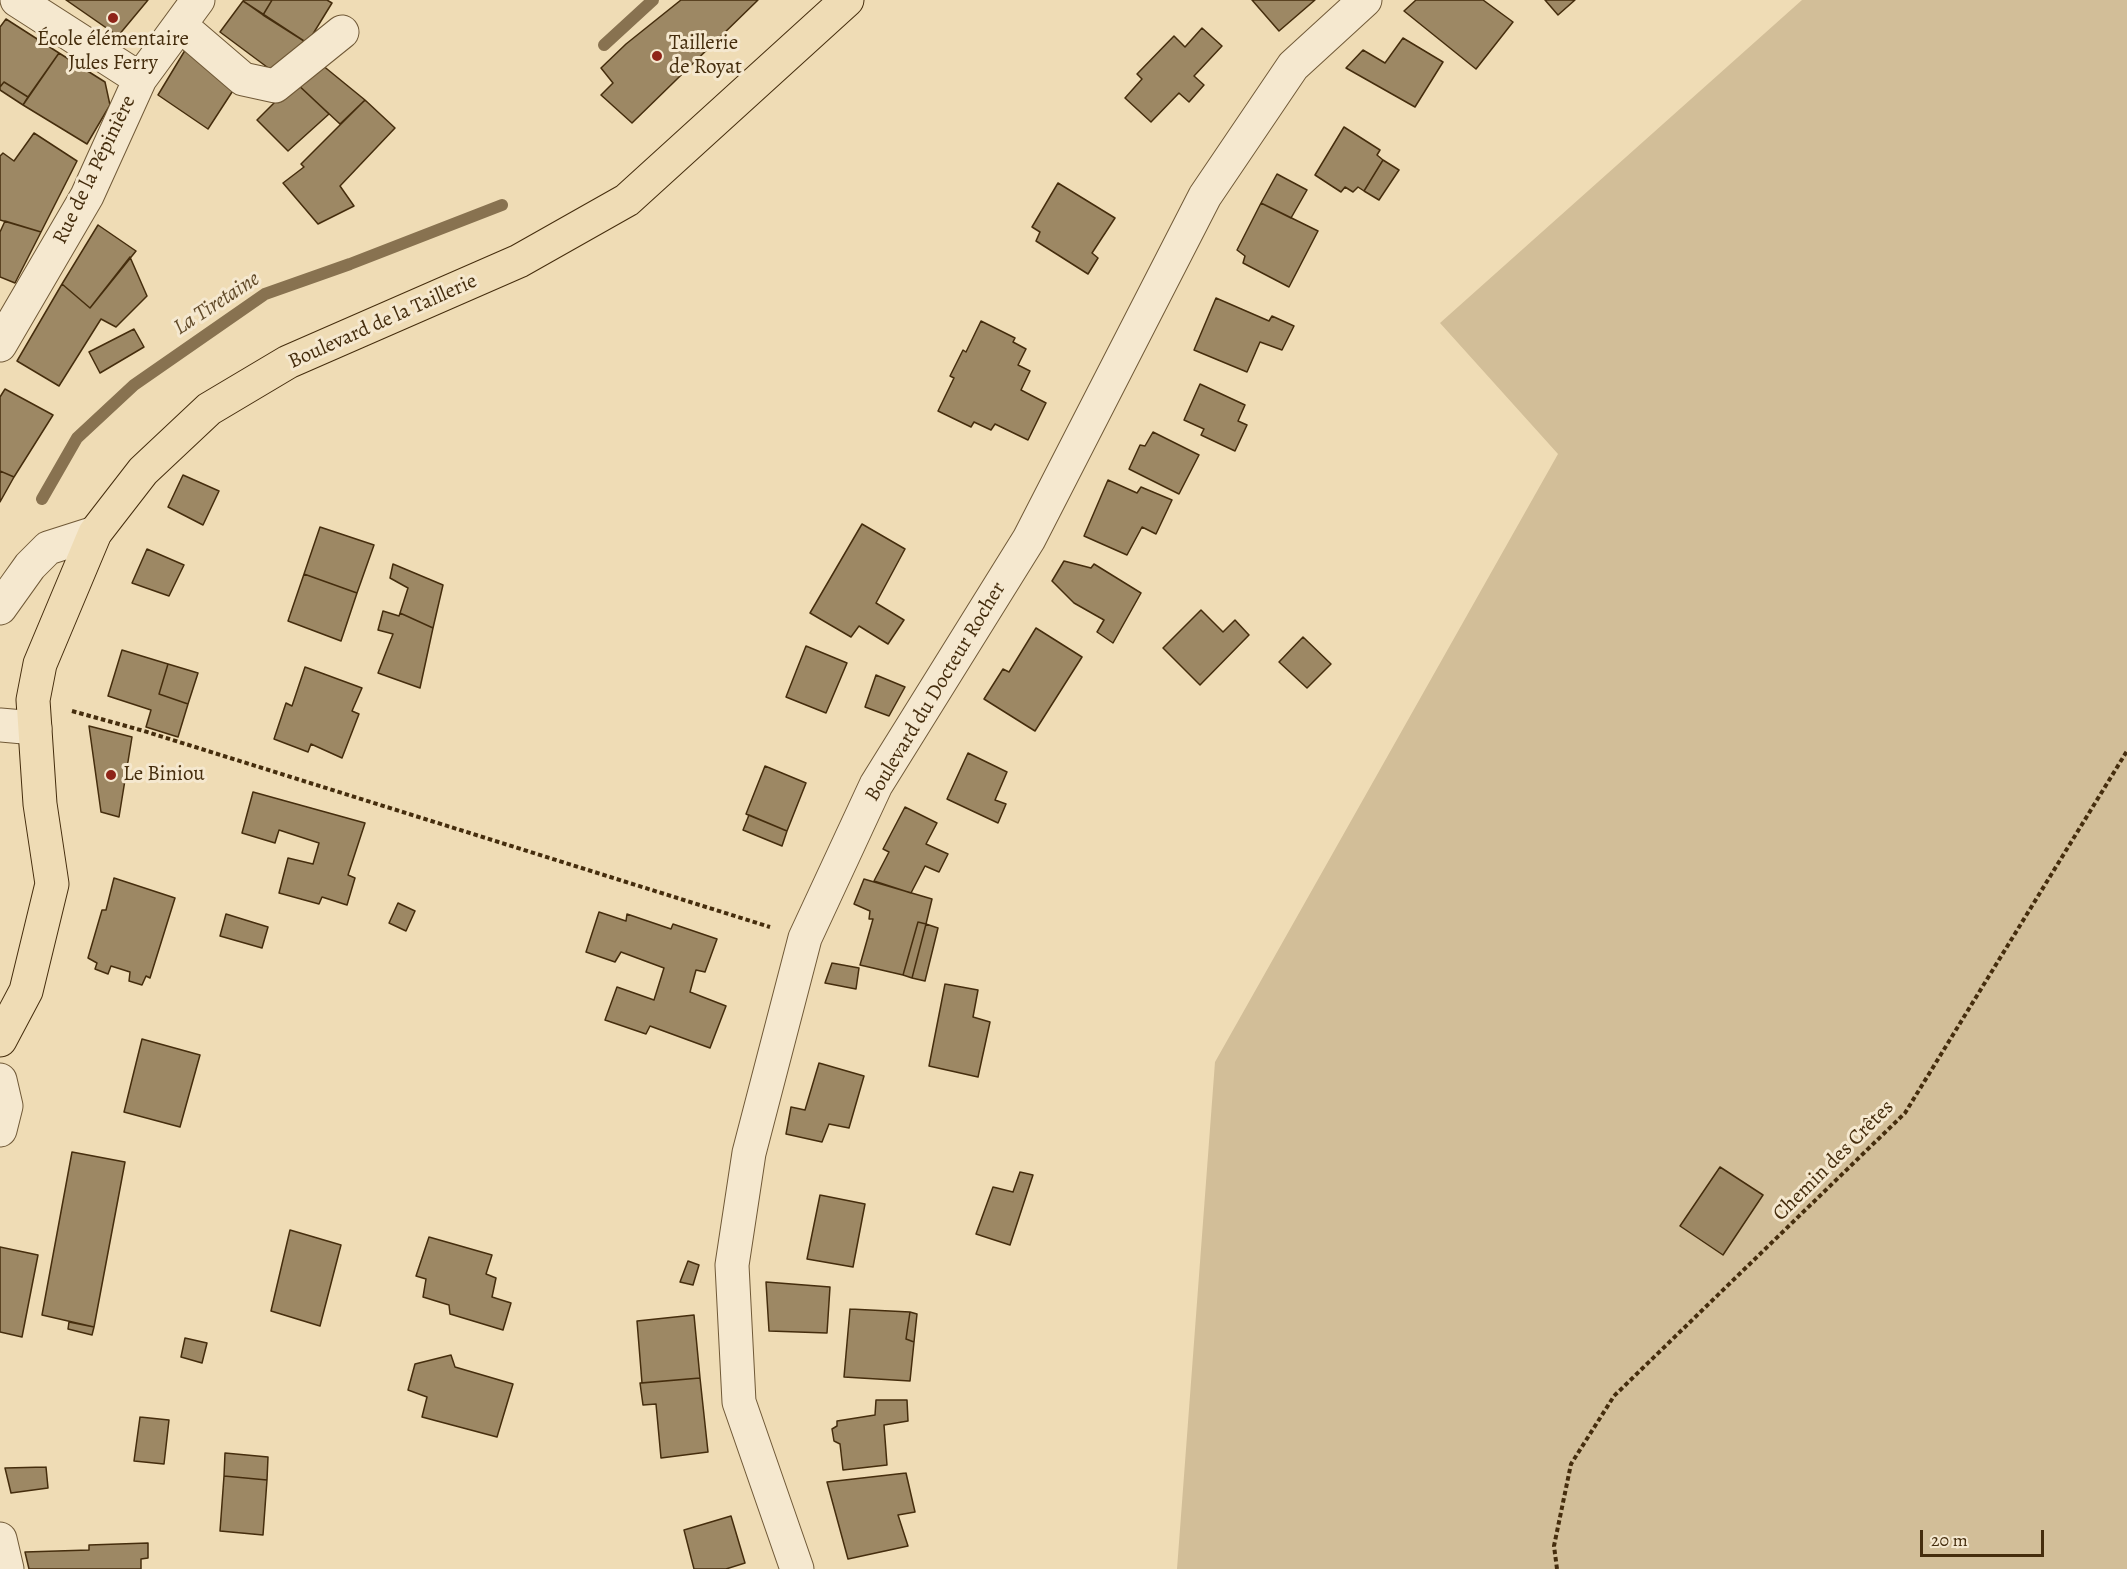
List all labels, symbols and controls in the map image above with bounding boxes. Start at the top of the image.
marker: École élémentaire Jules Ferry [106,11,120,25]
place label: École élémentaire Jules Ferry [37,27,189,77]
place label: Taillerie de Royat [669,31,742,81]
marker: Taillerie de Royat [650,49,664,63]
street label: Rue de la Pépinière [48,92,142,248]
water label: La Tiretaine [169,266,265,342]
street label: Boulevard de la Taillerie [285,269,481,375]
street label: Boulevard du Docteur Rocher [860,578,1012,806]
place label: Le Biniou [123,762,205,788]
marker: Le Biniou [104,768,118,782]
street label: Chemin des Crêtes [1768,1095,1900,1227]
scale bar [1923,1518,2048,1556]
text: 20 m [1931,1528,1968,1552]

